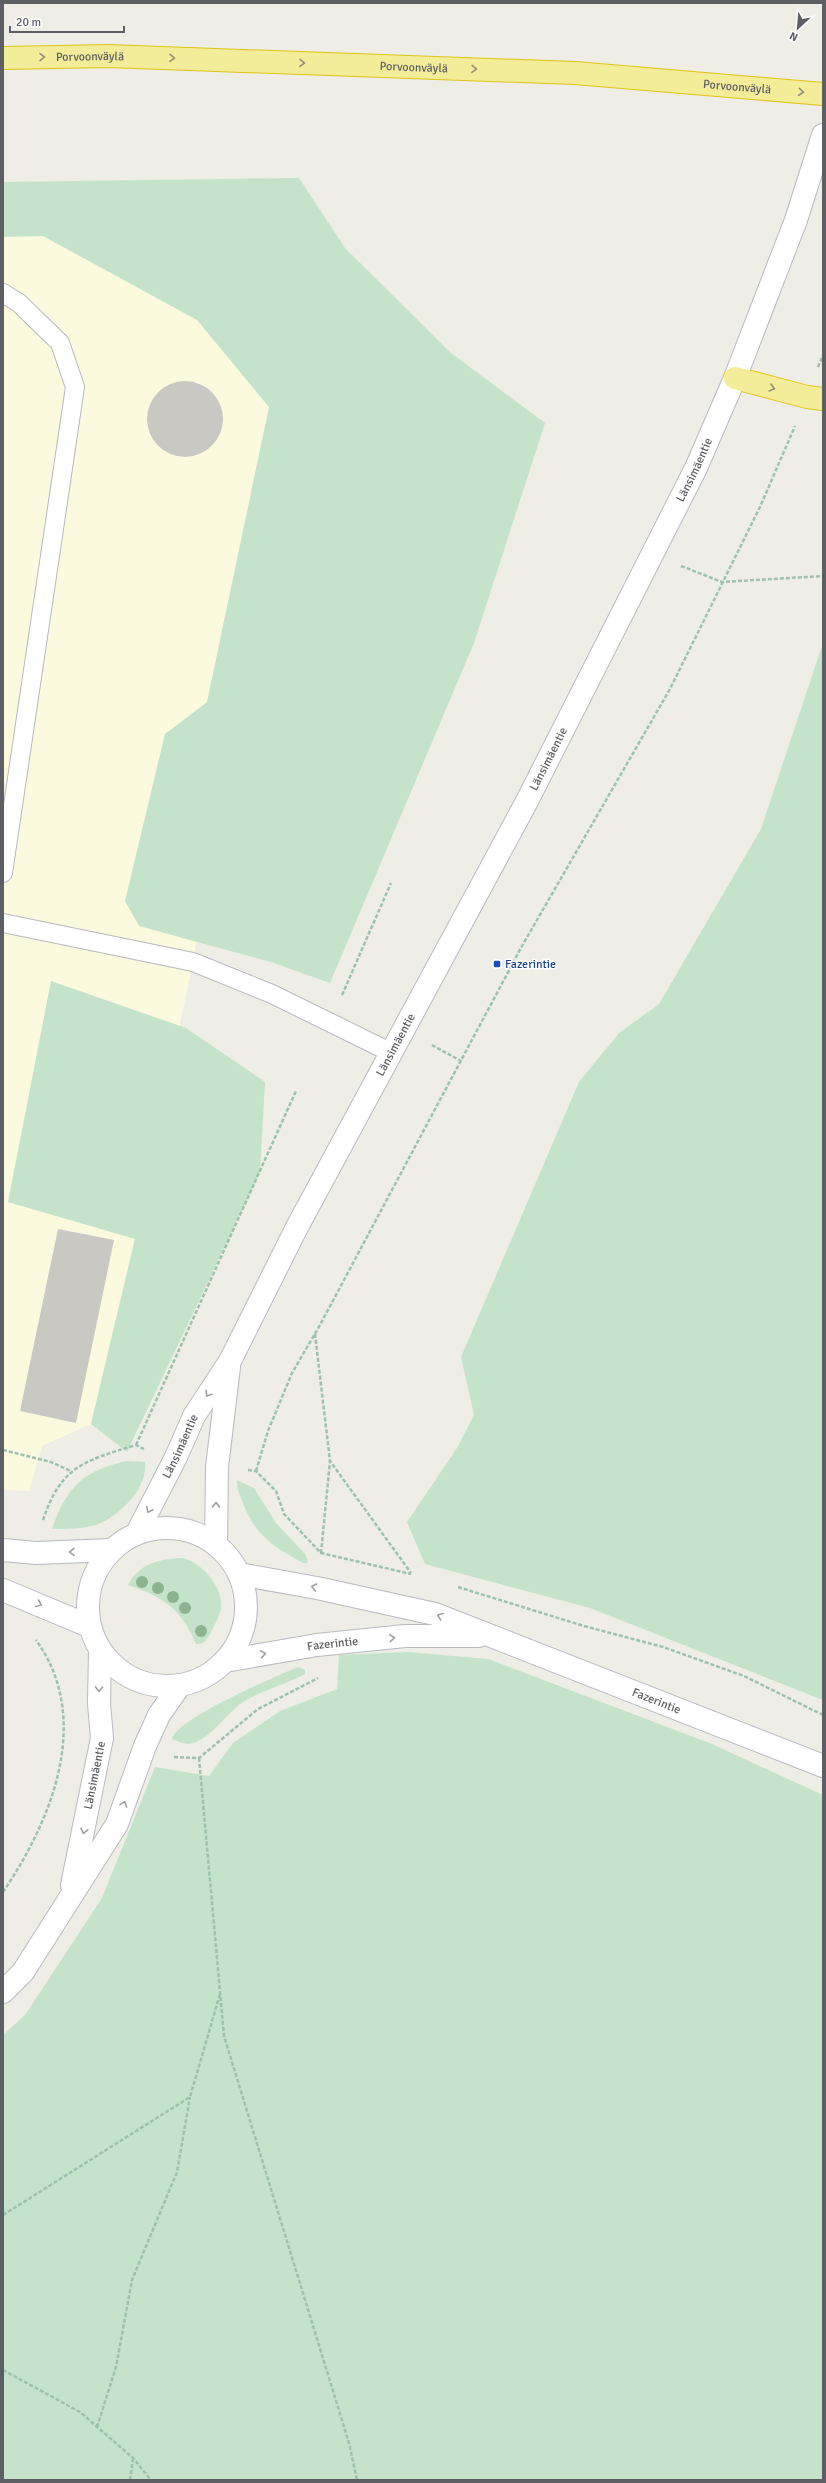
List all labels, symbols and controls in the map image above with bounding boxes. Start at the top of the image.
scale bar [10,8,124,34]
north arrow [778,8,818,48]
text: 20 m [16,15,41,30]
text: N [788,29,800,44]
street label: Porvoonväylä [56,49,124,65]
one-way arrow [39,53,45,62]
one-way arrow [169,54,175,63]
one-way arrow [299,58,305,67]
street label: Porvoonväylä [379,59,448,76]
one-way arrow [471,65,477,73]
street label: Porvoonväylä [702,77,772,98]
one-way arrow [797,87,804,96]
one-way arrow [769,383,776,392]
street label: Länsimäentie [673,436,716,504]
street label: Länsimäentie [526,725,571,793]
place label: Fazerintie [505,957,556,972]
marker: Fazerintie [492,959,502,969]
street label: Länsimäentie [373,1011,419,1079]
one-way arrow [206,1390,213,1397]
street label: Länsimäentie [159,1412,202,1481]
one-way arrow [212,1502,220,1508]
one-way arrow [147,1506,154,1513]
one-way arrow [69,1548,75,1556]
one-way arrow [310,1584,317,1592]
one-way arrow [35,1599,43,1607]
one-way arrow [437,1613,444,1621]
one-way arrow [389,1633,395,1642]
street label: Fazerintie [306,1634,359,1655]
one-way arrow [260,1651,266,1659]
street label: Fazerintie [630,1685,683,1718]
one-way arrow [95,1686,103,1692]
street label: Länsimäentie [81,1740,109,1811]
one-way arrow [119,1801,127,1808]
one-way arrow [80,1828,88,1834]

